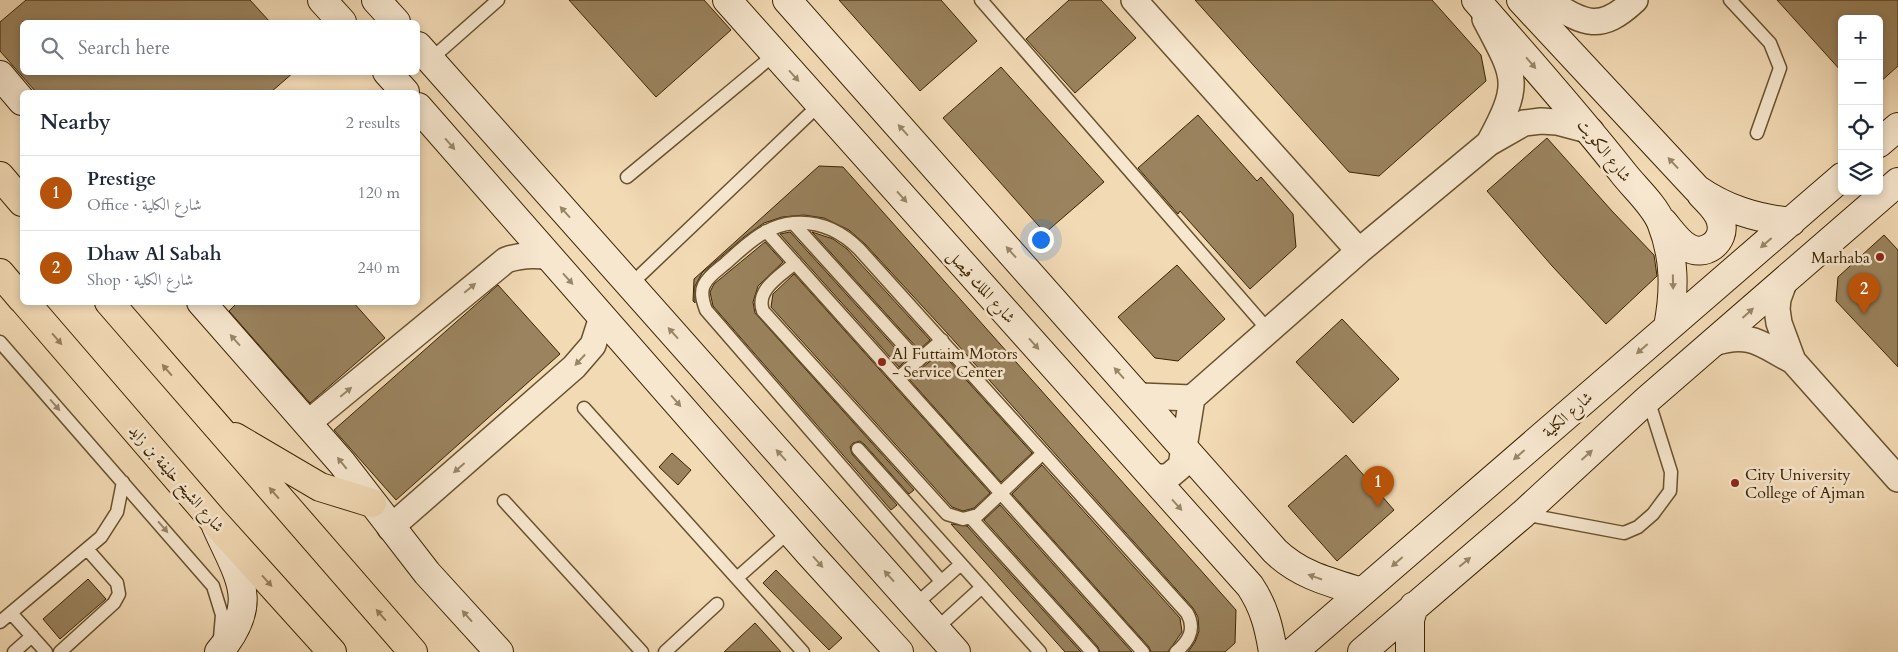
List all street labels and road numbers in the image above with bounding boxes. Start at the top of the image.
street label: شارع الكويت [1571,115,1636,188]
street label: شارع الملك فيصل [941,245,1020,330]
street label: شارع الكلية [1538,387,1599,444]
street label: شارع الشيخ خليفة بن زايد [121,420,229,539]

